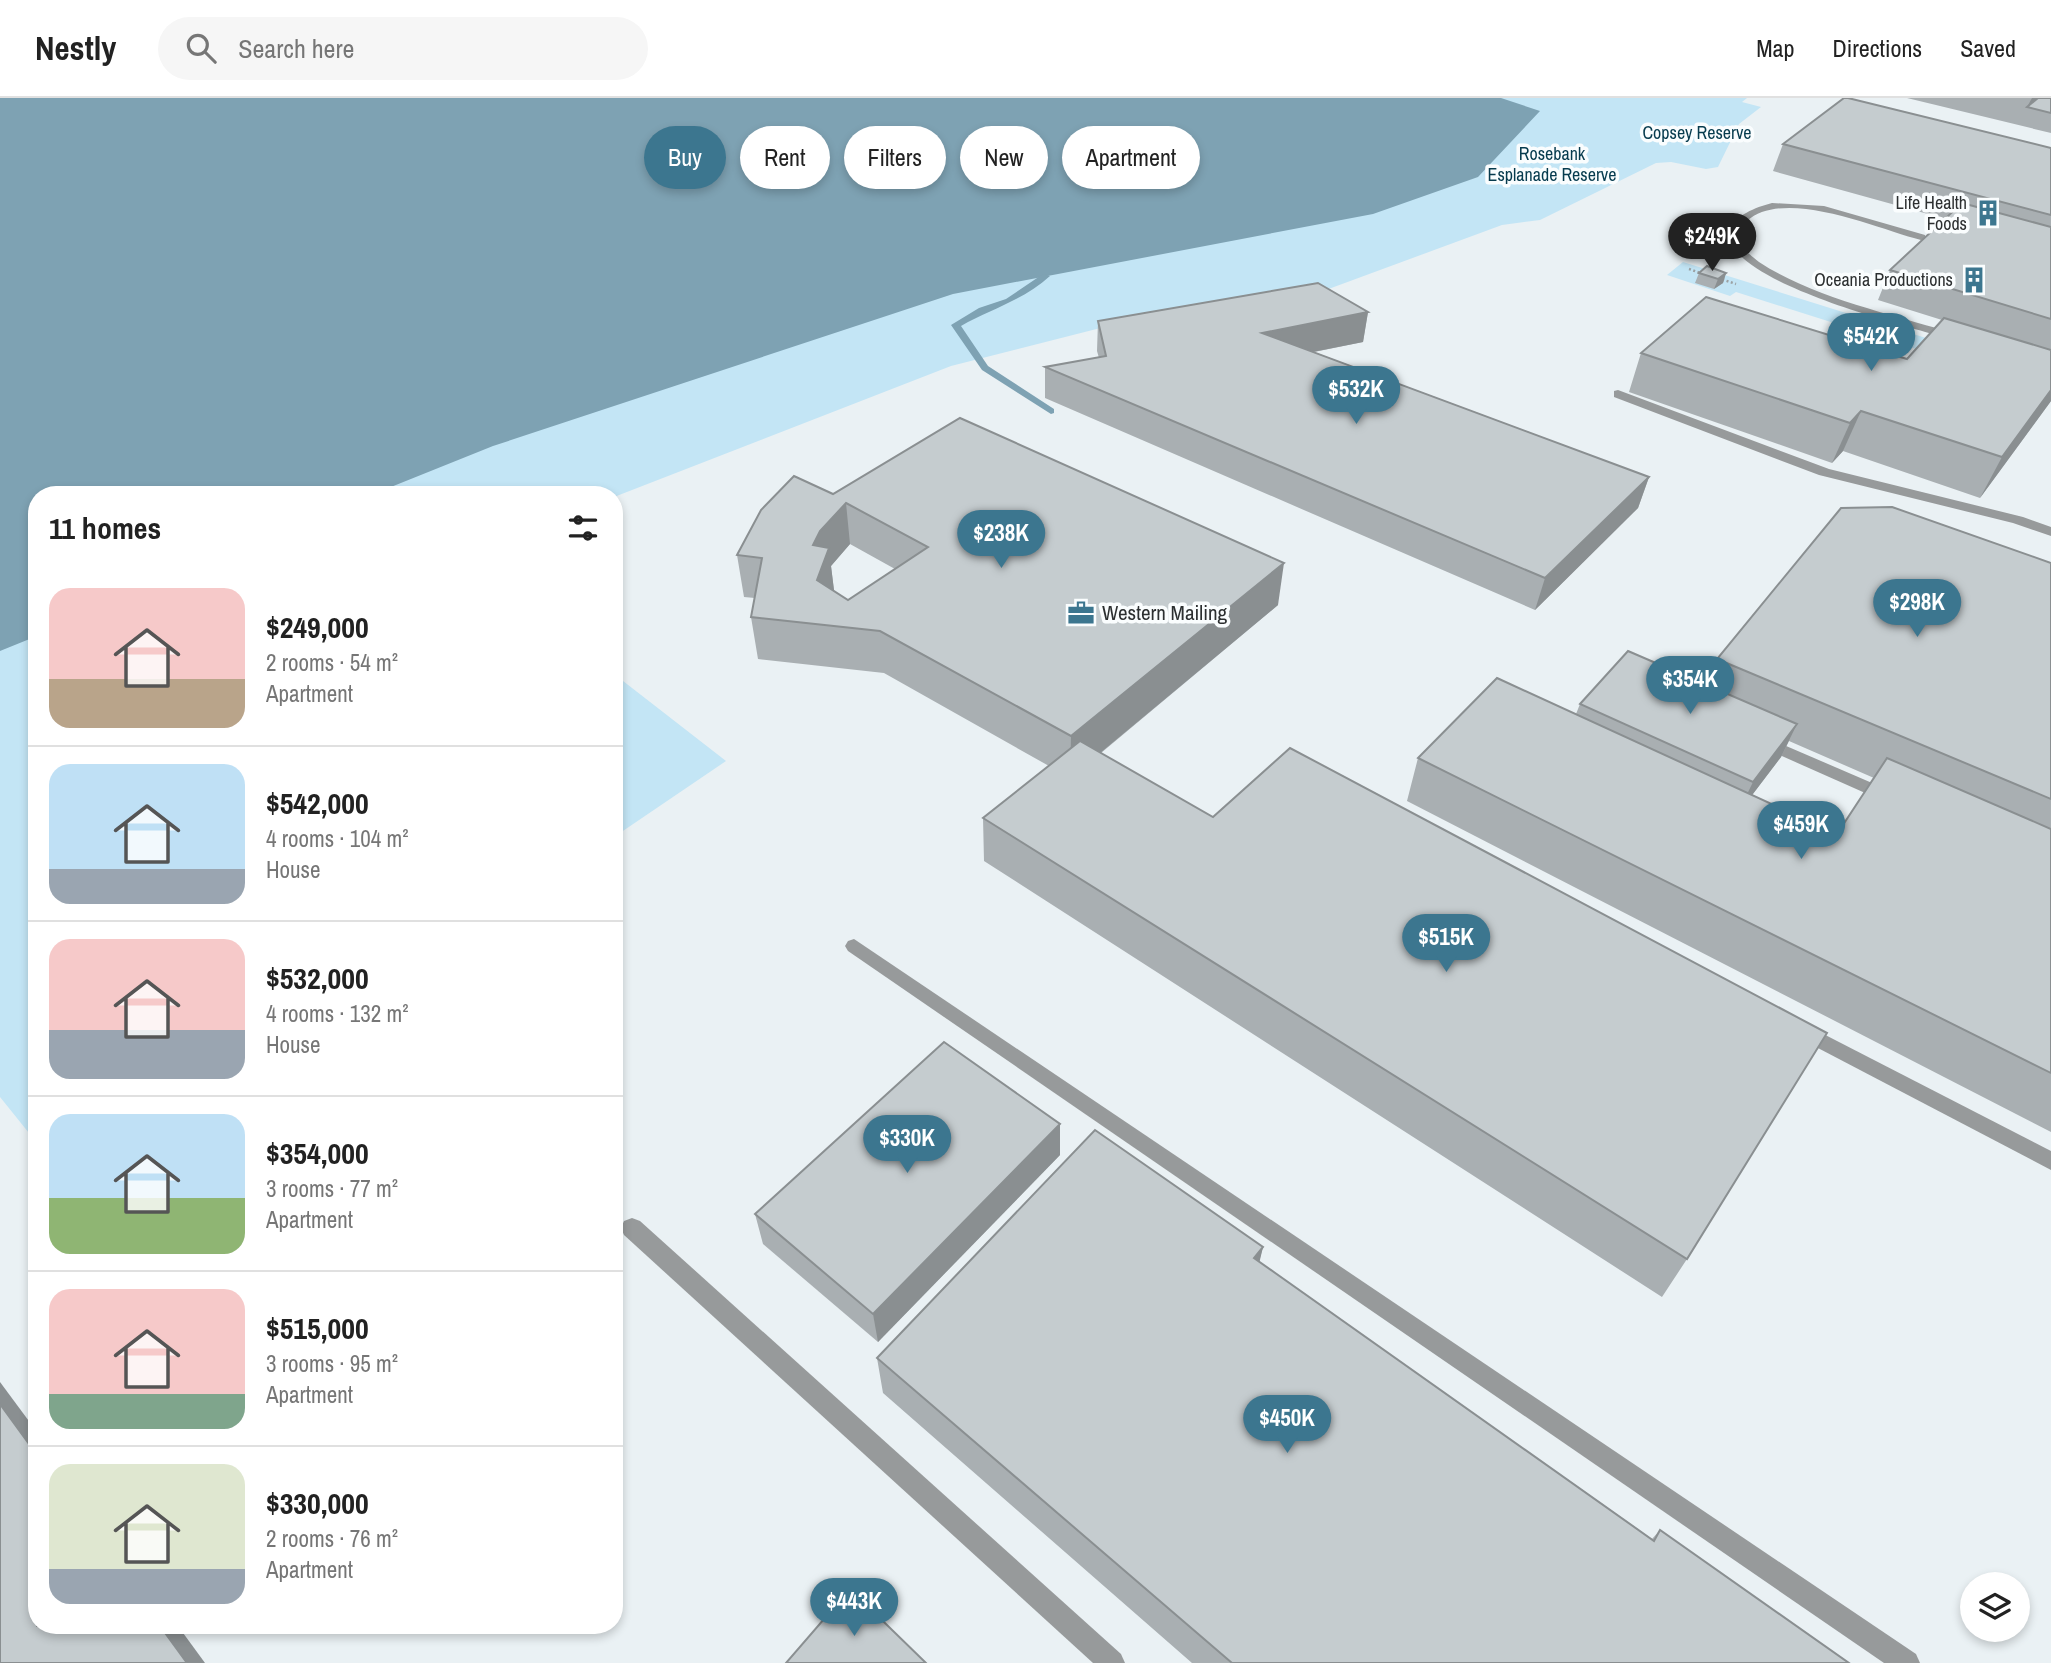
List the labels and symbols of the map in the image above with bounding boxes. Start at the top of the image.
park label: Copsey Reserve [1642,120,1752,145]
park label: Rosebank Esplanade Reserve [1488,141,1616,187]
place label: Life Health Foods [1896,190,1967,236]
building icon: Life Health Foods [1973,198,2003,228]
pin: $249K [1663,214,1761,273]
building icon: Oceania Productions [1959,265,1989,295]
place label: Oceania Productions [1814,267,1953,292]
pin: $542K [1822,314,1920,373]
pin: $532K [1307,366,1405,426]
pin: $238K [952,510,1050,570]
pin: $298K [1868,580,1966,639]
office icon: Western Mailing [1066,598,1096,628]
place label: Western Mailing [1102,598,1227,627]
pin: $354K [1641,656,1739,716]
pin: $459K [1752,802,1850,861]
pin: $515K [1397,914,1495,974]
pin: $330K [858,1116,956,1175]
pin: $450K [1238,1396,1336,1455]
pin: $443K [805,1578,903,1638]

